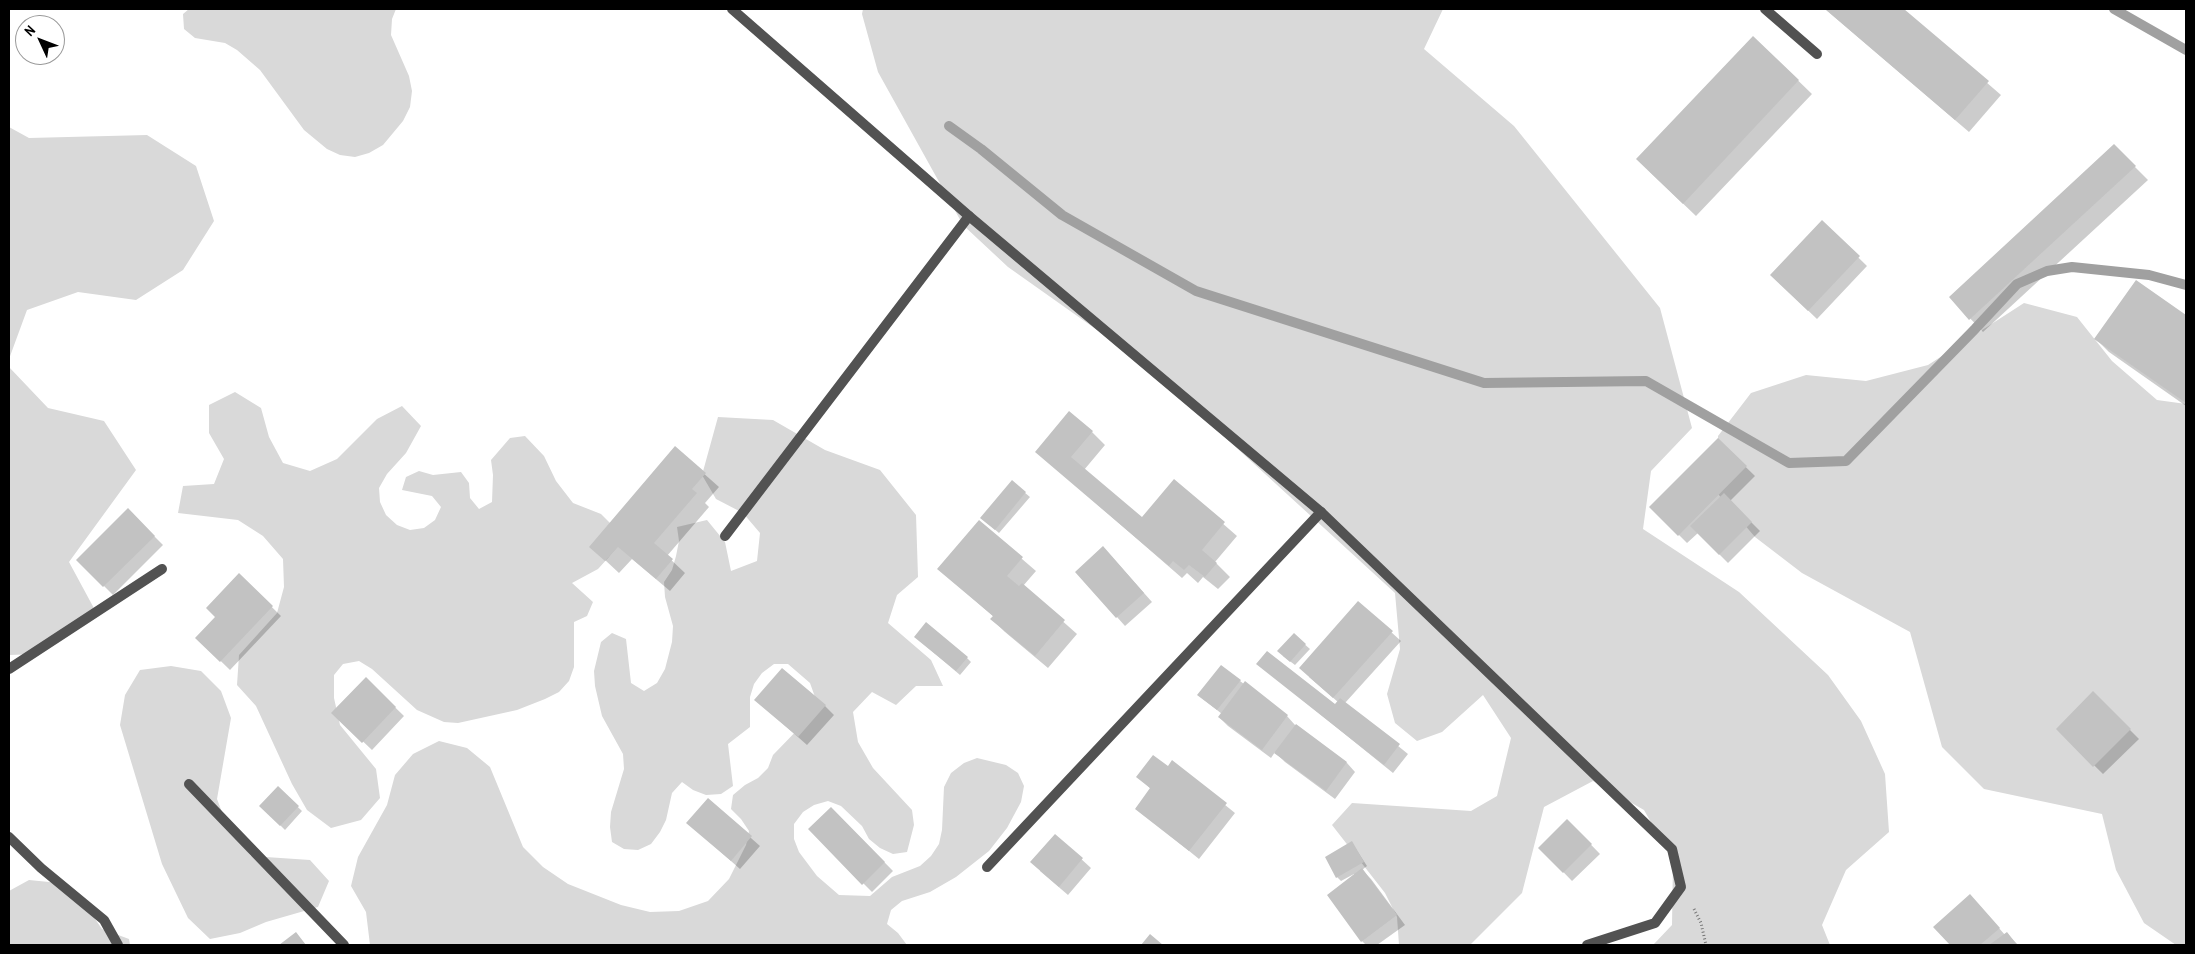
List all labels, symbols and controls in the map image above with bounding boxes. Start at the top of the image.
north arrow [15,15,65,65]
text: N [20,21,39,40]

